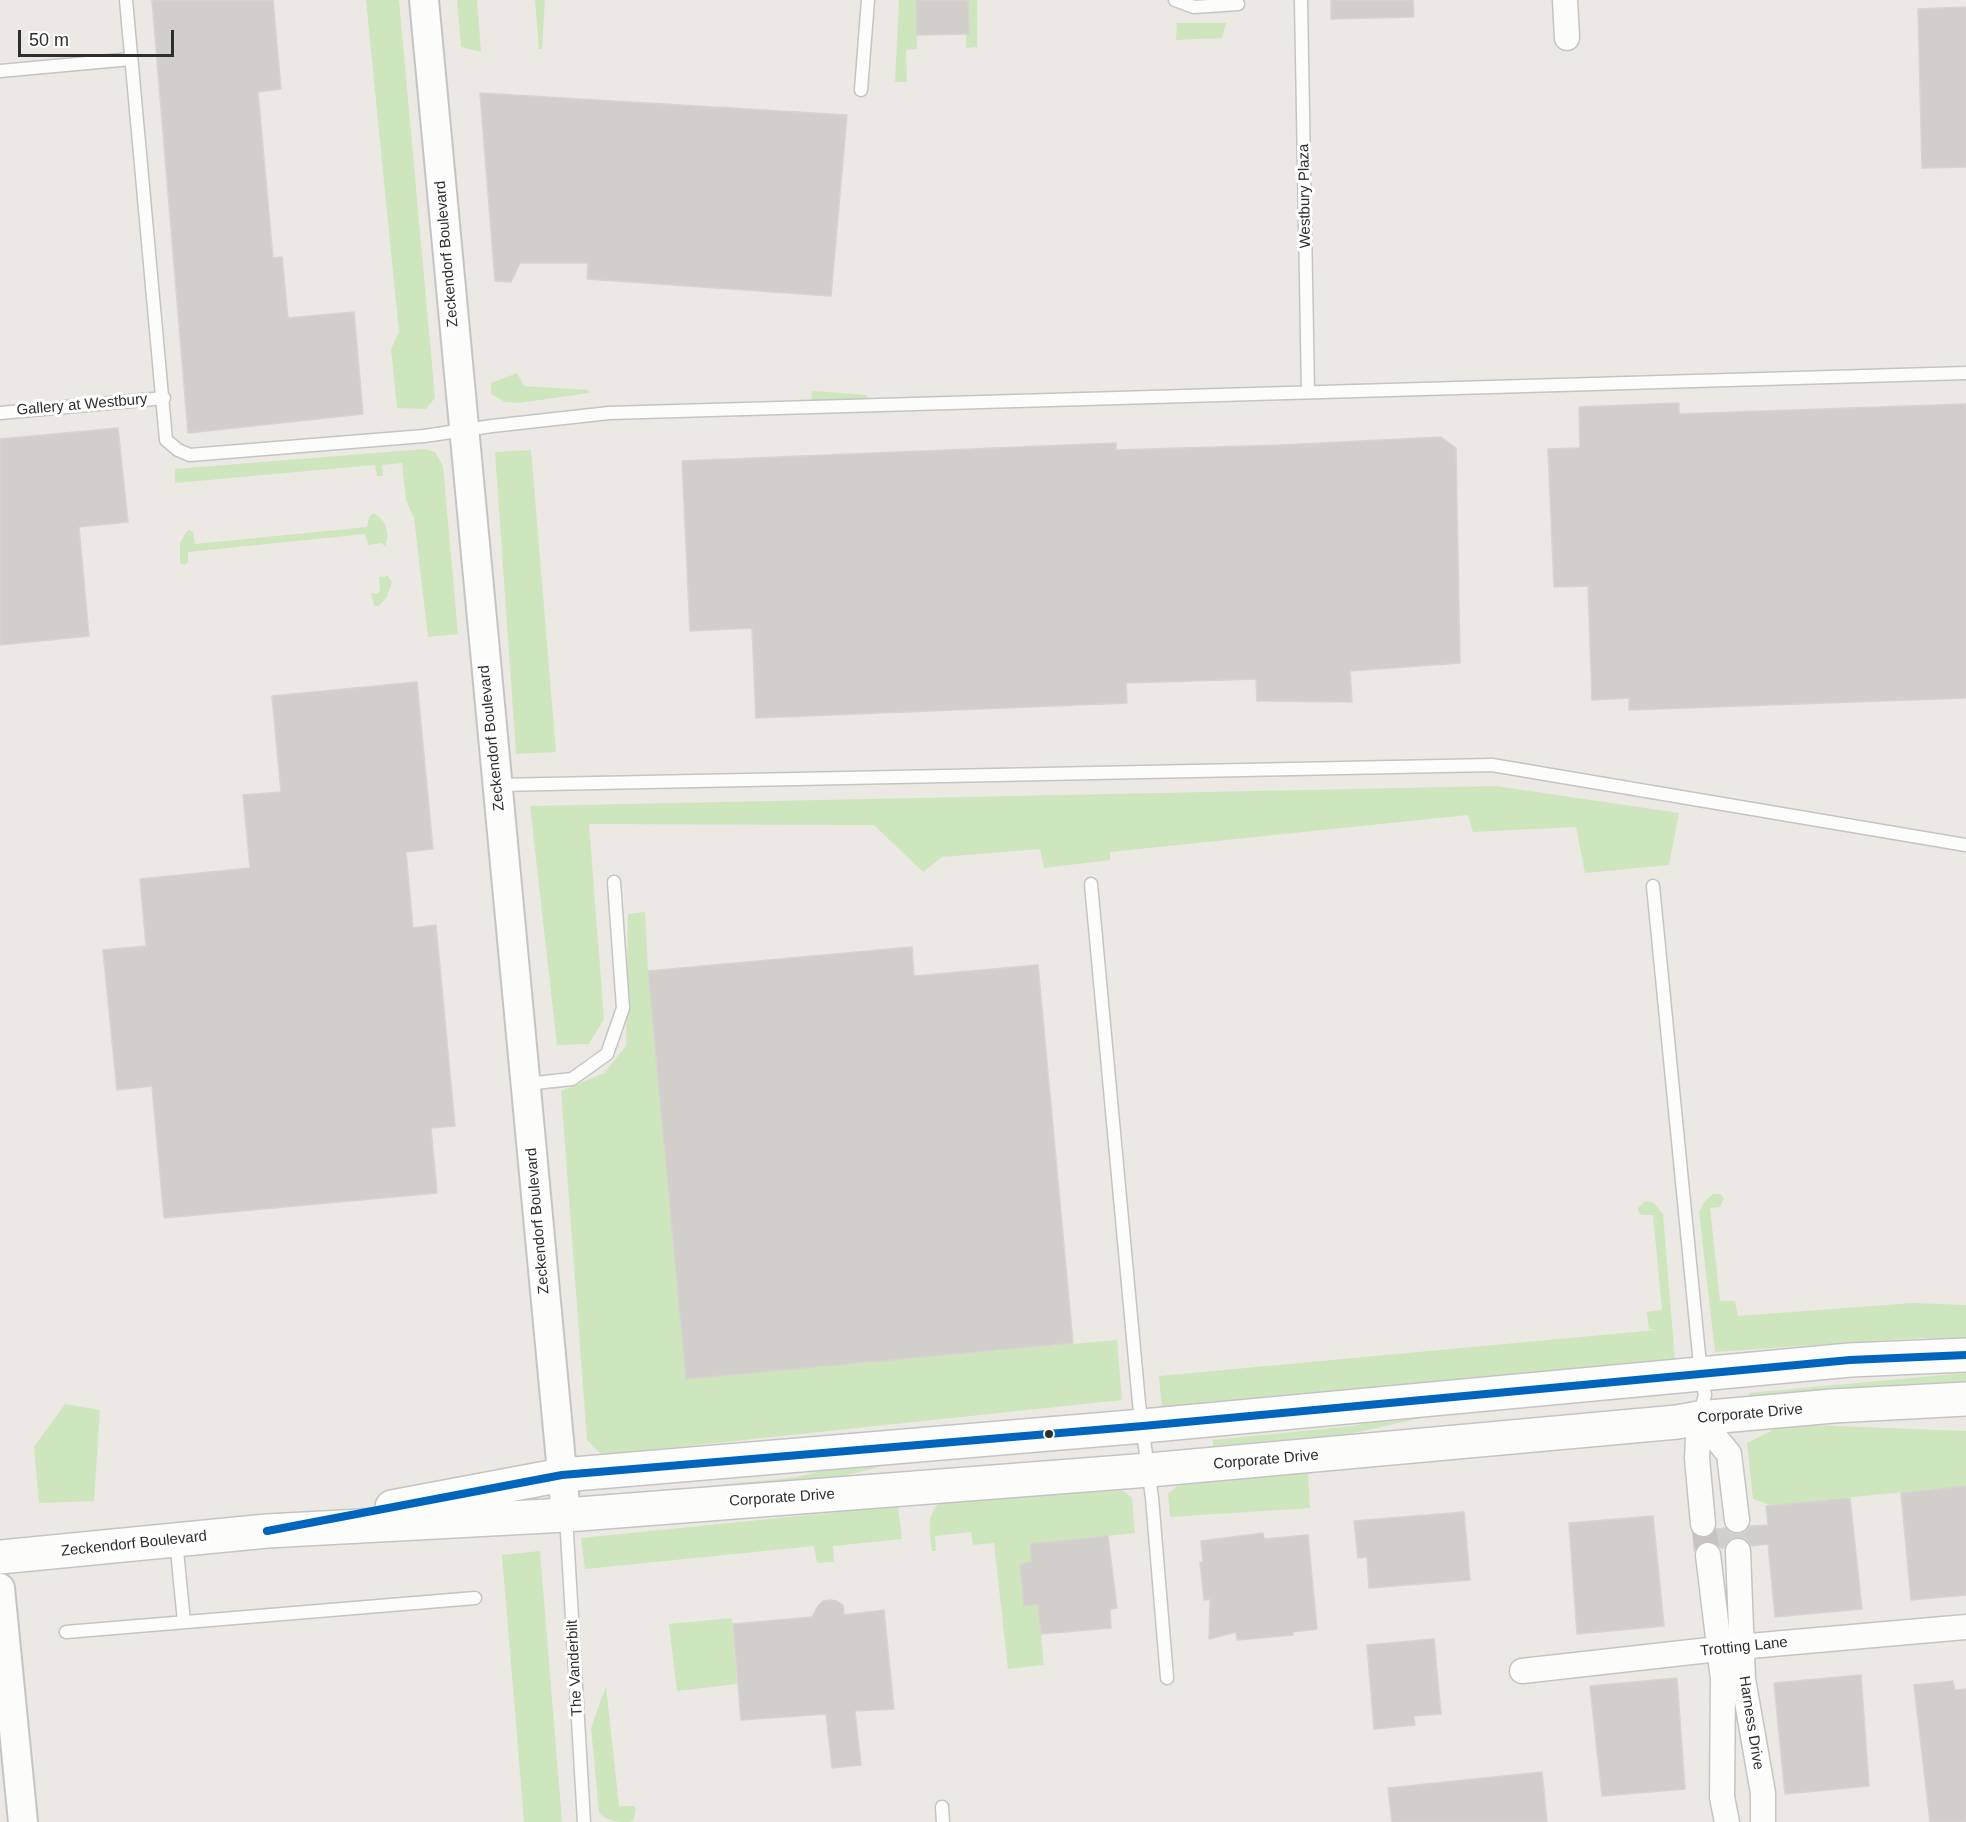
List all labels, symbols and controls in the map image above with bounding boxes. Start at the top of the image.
scale bar [21,18,177,56]
text: 50 m [29,30,69,50]
street label: Westbury Plaza [1295,143,1315,249]
street label: Zeckendorf Boulevard [432,180,462,328]
street label: Gallery at Westbury [16,390,148,420]
street label: Zeckendorf Boulevard [475,664,509,812]
street label: Zeckendorf Boulevard [523,1147,553,1295]
street label: Corporate Drive [1696,1400,1804,1428]
unlabelled marker [1043,1428,1055,1440]
street label: Corporate Drive [1212,1446,1320,1474]
street label: Corporate Drive [729,1485,835,1511]
street label: Zeckendorf Boulevard [60,1527,208,1561]
street label: The Vanderbilt [563,1619,587,1717]
street label: Trotting Lane [1699,1633,1789,1661]
street label: Harness Drive [1735,1675,1767,1771]

